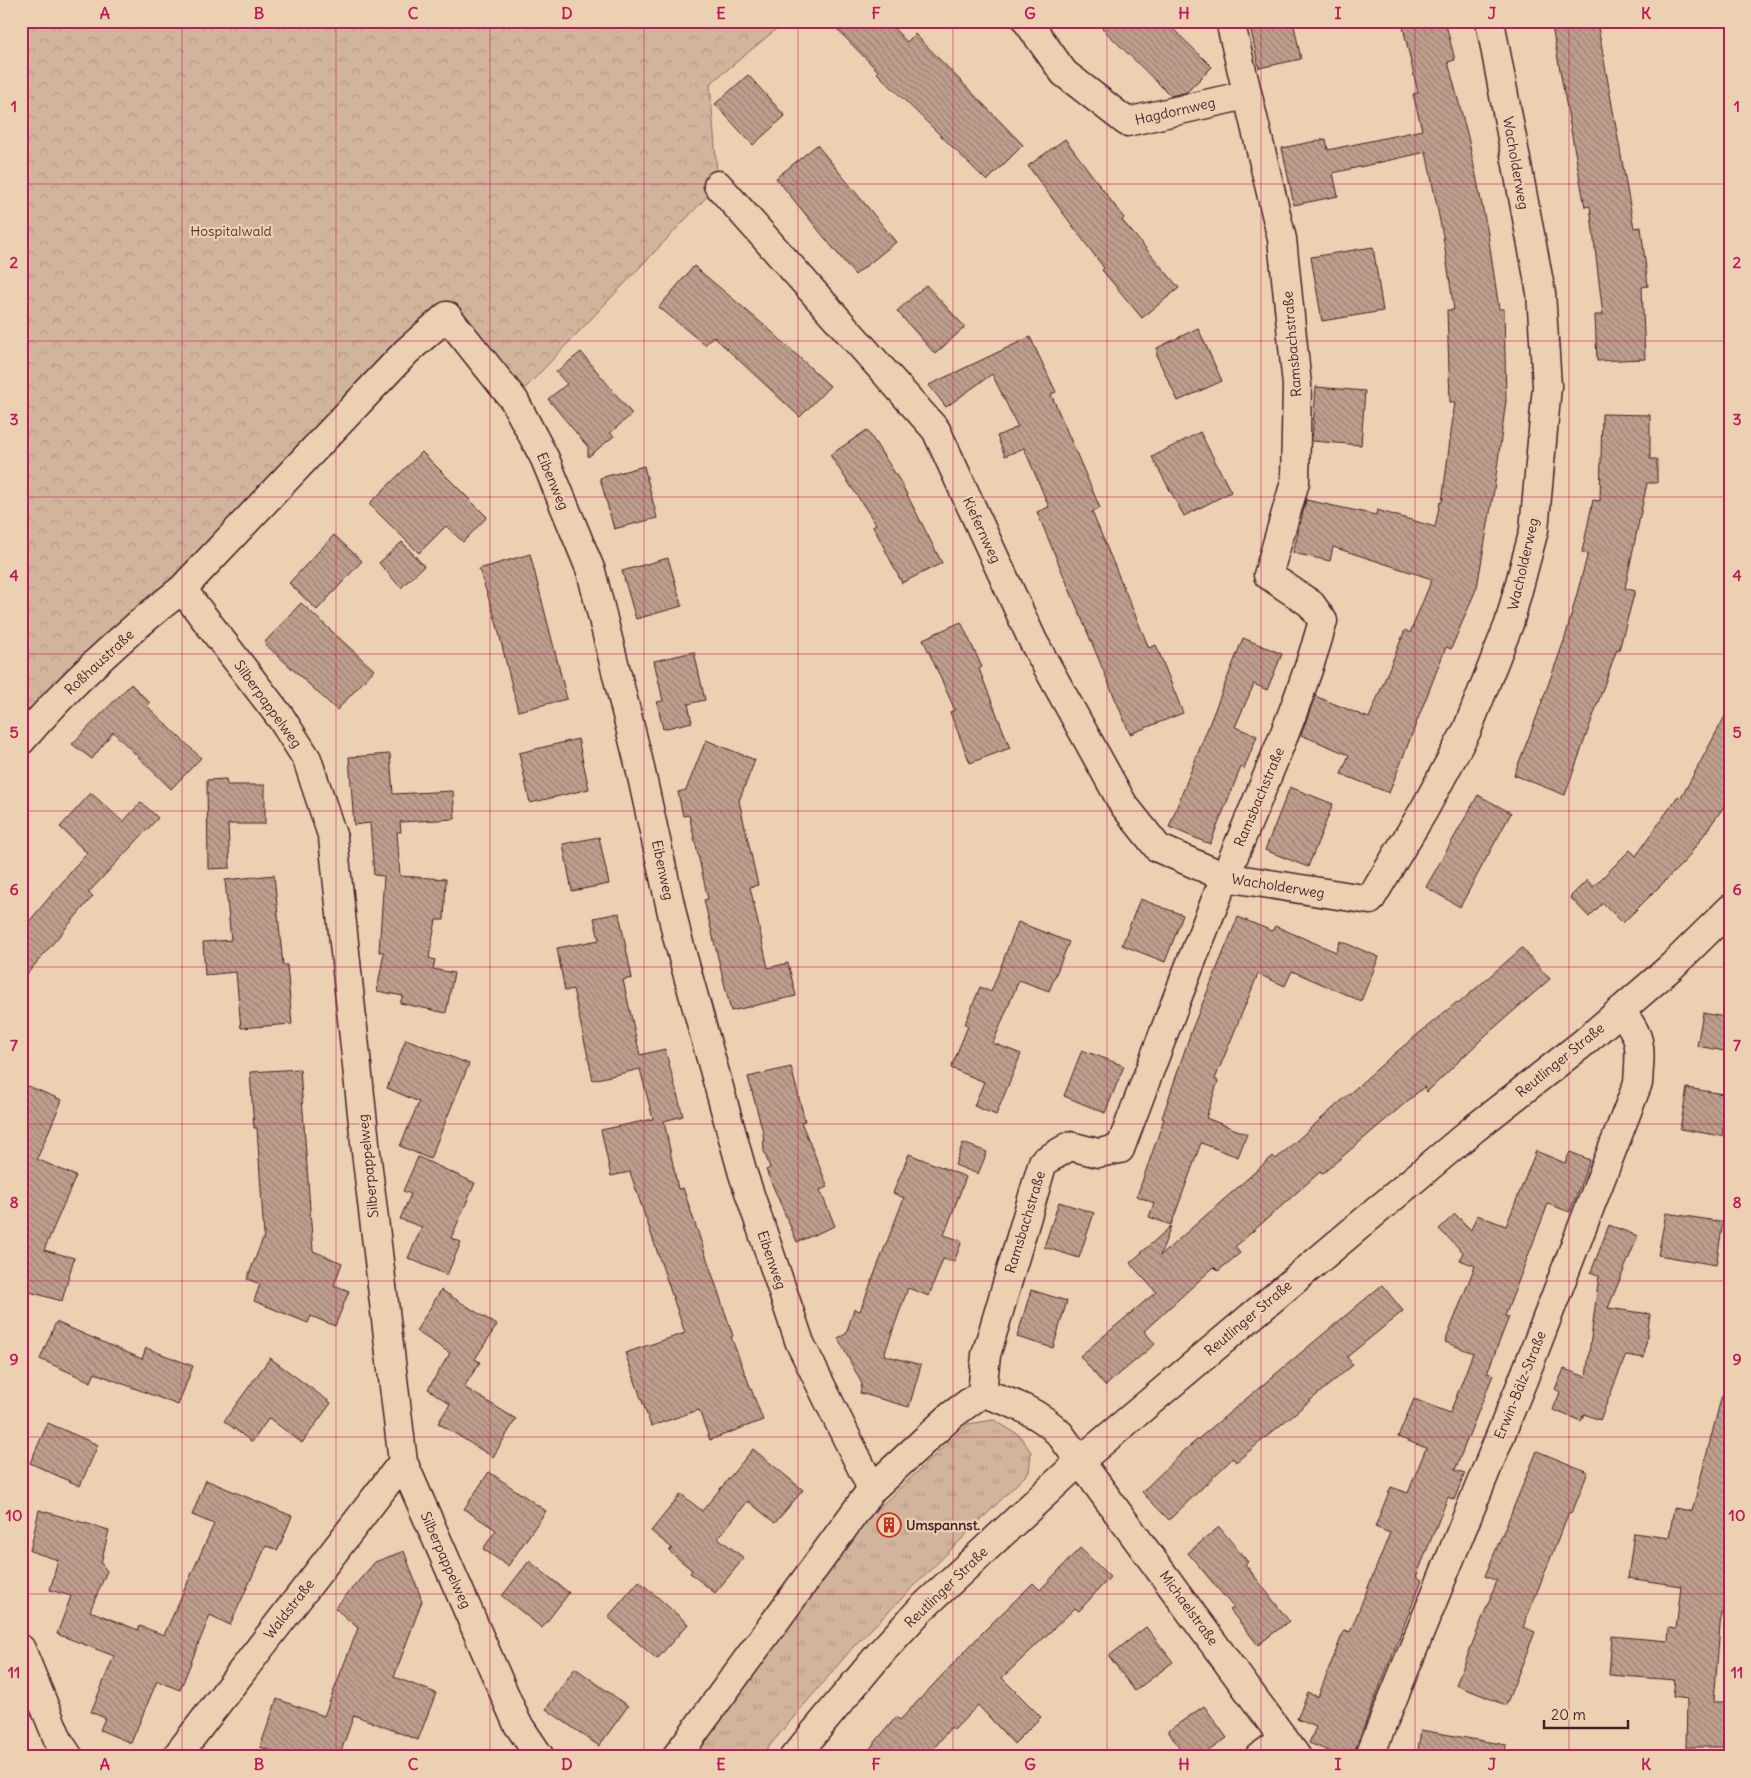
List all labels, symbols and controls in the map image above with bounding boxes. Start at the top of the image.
text: A [100,3,110,23]
text: B [254,3,265,23]
text: C [408,3,419,23]
text: D [561,3,573,23]
text: E [716,3,726,23]
text: F [871,3,881,23]
text: G [1024,3,1036,23]
text: H [1178,3,1190,23]
text: I [1335,3,1342,23]
text: J [1488,3,1497,23]
text: K [1641,3,1651,23]
street label: Hagdornweg [1133,93,1217,129]
text: 1 [11,96,17,116]
text: 1 [1734,96,1740,116]
street label: Wacholderweg [1499,115,1533,211]
park label: Hospitalwald [190,222,272,240]
text: 2 [10,252,19,272]
text: 2 [1733,252,1742,272]
street label: Ramsbachstraße [1278,290,1306,398]
text: 3 [9,409,19,429]
text: 3 [1732,409,1742,429]
street label: Eibenweg [533,449,573,513]
street label: Kiefernweg [959,494,1005,566]
street label: Wacholderweg [1504,516,1542,612]
text: 4 [9,565,19,585]
text: 4 [1732,565,1742,585]
street label: Roßhaustraße [61,625,137,699]
street label: Silberpappelweg [230,657,306,751]
text: 5 [9,722,19,742]
text: 5 [1732,722,1742,742]
street label: Ramsbachstraße [1230,745,1288,849]
street label: Eibenweg [648,838,678,902]
street label: Wacholderweg [1230,870,1326,902]
text: 6 [9,879,19,899]
text: 6 [1732,879,1742,899]
street label: Reutlinger Straße [1512,1019,1608,1101]
text: 7 [10,1035,18,1055]
text: 7 [1733,1035,1741,1055]
street label: Silberpappelweg [354,1113,382,1219]
street label: Ramsbachstraße [1001,1169,1049,1275]
text: 8 [9,1192,19,1212]
text: 8 [1732,1192,1742,1212]
street label: Eibenweg [754,1228,790,1292]
street label: Reutlinger Straße [1201,1276,1295,1360]
street label: Erwin-Bälz-Straße [1490,1328,1550,1442]
text: 9 [9,1349,19,1369]
text: 9 [1732,1349,1742,1369]
text: 10 [6,1505,22,1525]
text: 10 [1729,1505,1745,1525]
street label: Silberpappelweg [417,1509,475,1611]
building icon: Umspannst. [876,1512,902,1538]
place label: Umspannst. [906,1516,980,1534]
street label: Reutlinger Straße [901,1543,991,1631]
street label: Michaelstraße [1156,1567,1222,1649]
street label: Waldstraße [260,1575,318,1643]
text: 11 [8,1662,20,1682]
text: 11 [1731,1662,1743,1682]
scale bar [1544,1698,1627,1730]
text: 20 m [1551,1705,1586,1724]
text: A [100,1754,110,1774]
text: B [254,1754,265,1774]
text: C [408,1754,419,1774]
text: D [561,1754,573,1774]
text: E [716,1754,726,1774]
text: F [871,1754,881,1774]
text: G [1024,1754,1036,1774]
text: H [1178,1754,1190,1774]
text: I [1335,1754,1342,1774]
text: J [1488,1754,1497,1774]
text: K [1641,1754,1651,1774]

